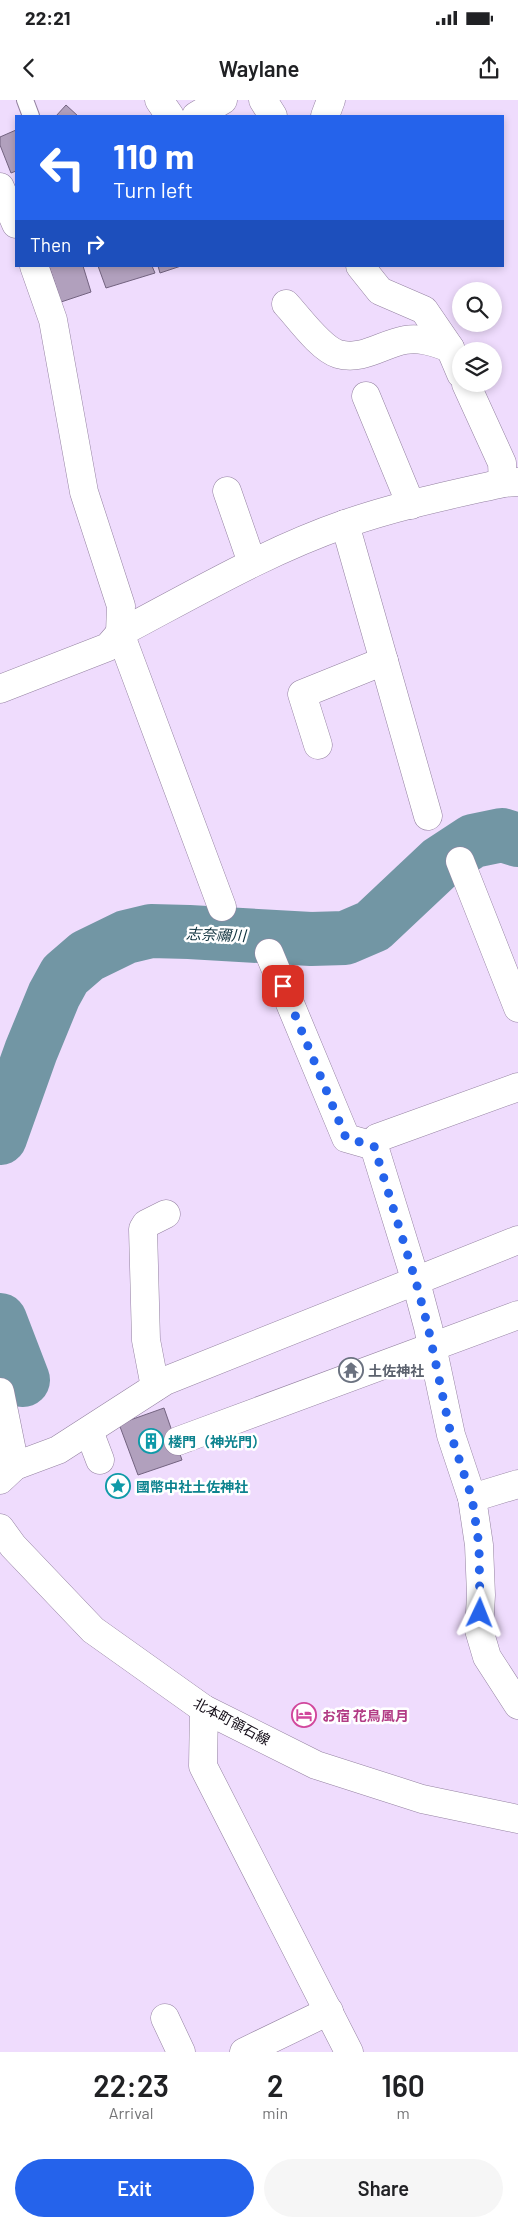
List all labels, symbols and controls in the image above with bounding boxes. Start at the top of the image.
text: 22:21 [25,6,70,29]
icon: back [15,54,43,82]
icon: share [475,54,503,82]
text: Waylane [219,55,299,81]
text: 110 m [113,134,194,176]
icon: left [30,135,95,200]
text: Turn left [113,176,193,202]
icon: right [81,230,109,258]
text: Then [30,233,71,256]
map controls [452,282,502,392]
button: search [452,282,502,332]
button: layers [452,342,502,392]
water label: 志奈禰川 [186,924,248,944]
pin [262,965,304,1007]
icon: arrive [269,972,297,1000]
temple icon: 土佐神社 [338,1357,364,1383]
place label: 土佐神社 [368,1362,424,1379]
building icon: 楼門（神光門） [138,1428,164,1454]
place label: 楼門（神光門） [168,1433,266,1450]
place icon: 國幣中社土佐神社 [105,1473,131,1499]
place label: 國幣中社土佐神社 [136,1478,248,1495]
position arrow [453,1586,505,1638]
street label: 北本町領石線 [191,1694,273,1748]
hotel icon: お宿 花鳥風月 [291,1702,317,1728]
place label: お宿 花鳥風月 [322,1707,409,1724]
text: 22:23 [93,2067,169,2103]
text: 2 [267,2067,283,2103]
text: 160 [381,2067,425,2103]
text: Arrival [109,2103,153,2122]
text: min [262,2103,288,2122]
text: m [396,2103,410,2122]
button: Exit [15,2159,254,2217]
button: Share [264,2159,503,2217]

